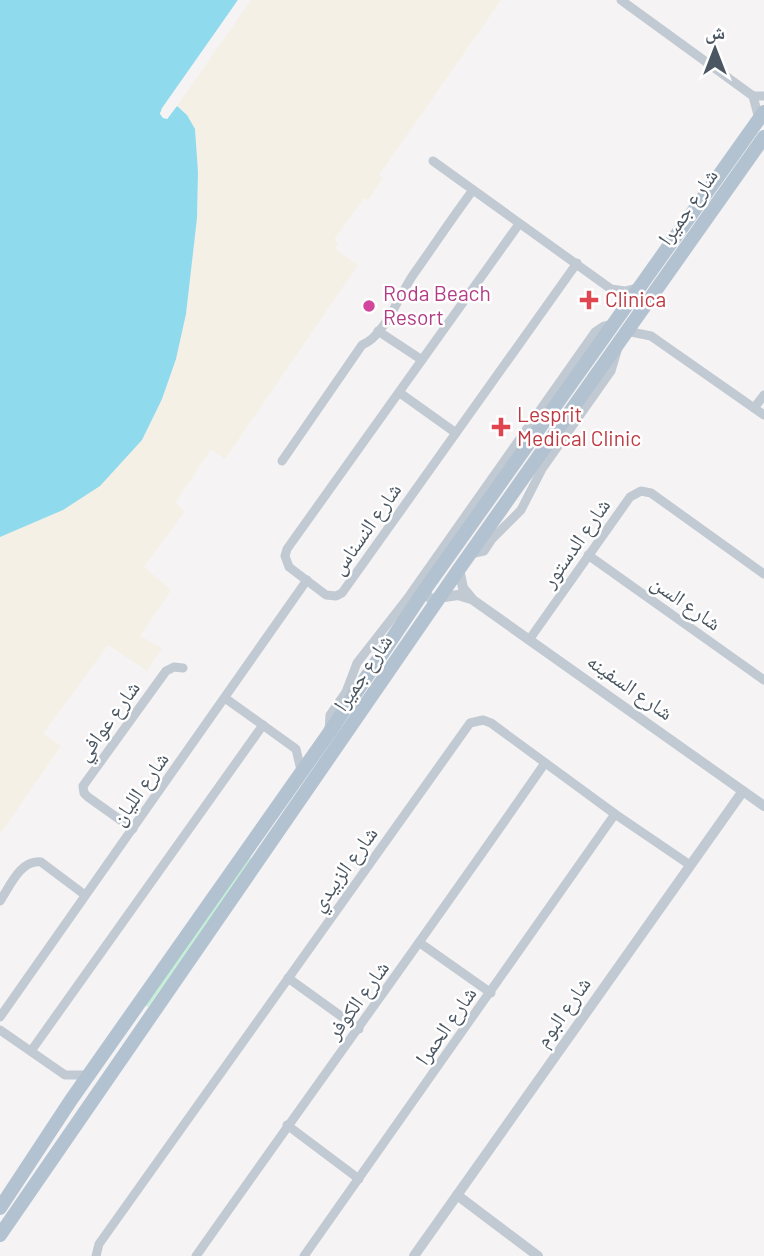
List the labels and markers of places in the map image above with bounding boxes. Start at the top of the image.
place label: Roda Beach Resort [383,280,491,329]
place label: Clinica [605,286,666,311]
marker: Clinica [579,290,599,310]
marker: Roda Beach Resort [361,298,377,314]
place label: Lesprit Medical Clinic [517,401,641,450]
marker: Lesprit Medical Clinic [491,417,511,437]

